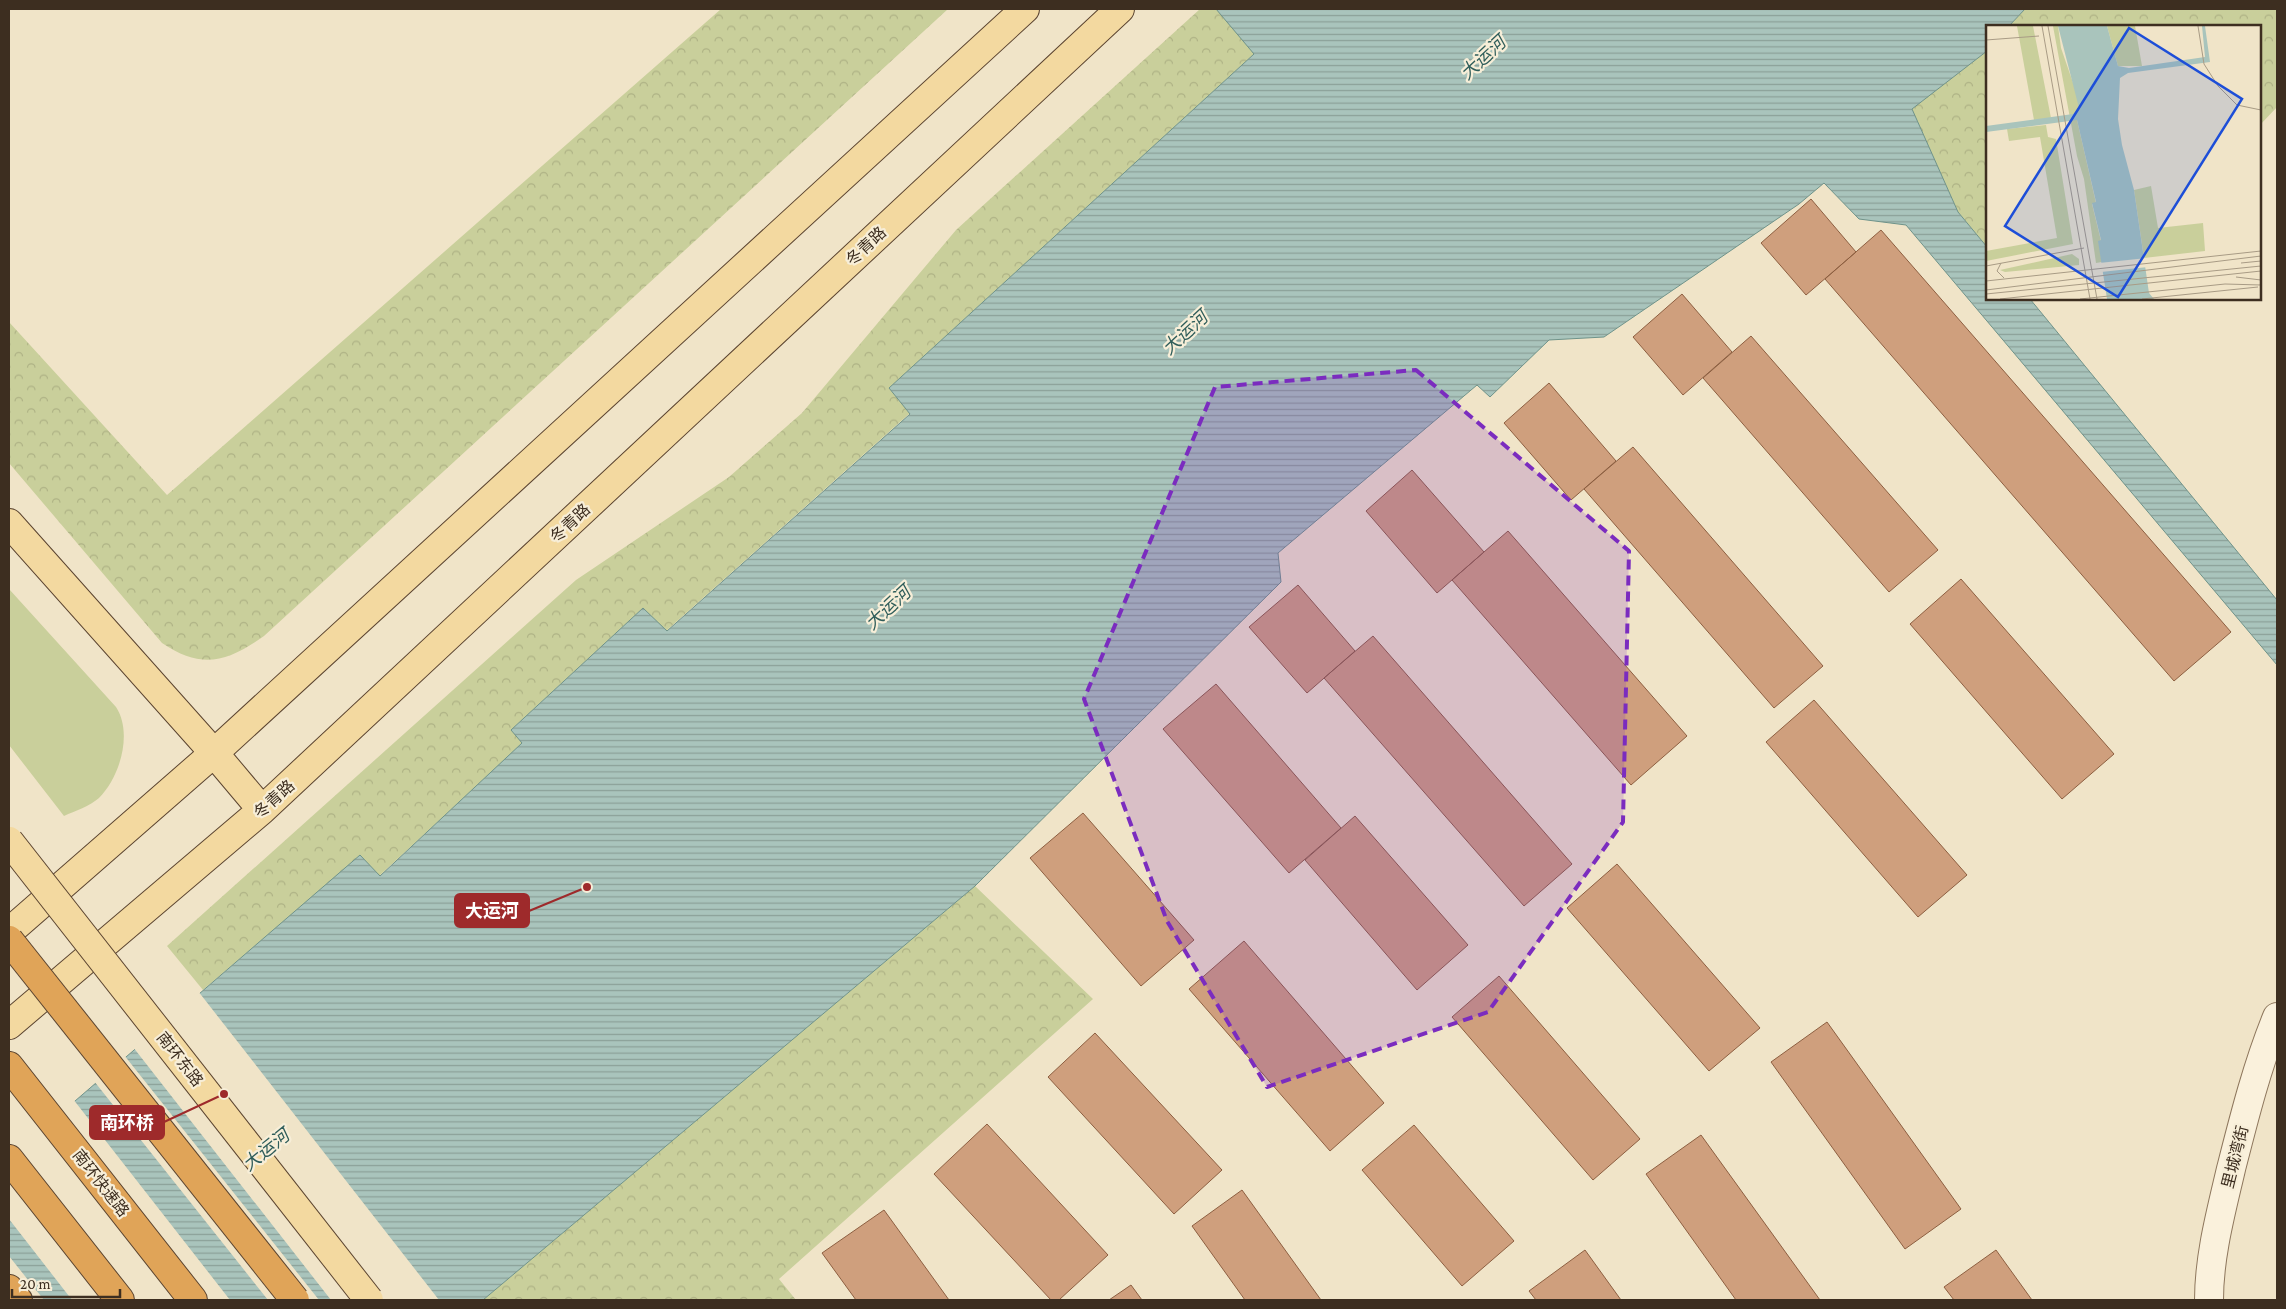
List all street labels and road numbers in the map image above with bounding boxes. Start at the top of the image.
street label: 冬青路 [843,223,889,269]
street label: 冬青路 [547,500,593,546]
street label: 冬青路 [250,777,298,821]
street label: 南环东路 [154,1029,206,1089]
street label: 里城湾街 [2219,1124,2251,1190]
street label: 南环快速路 [70,1146,132,1220]

